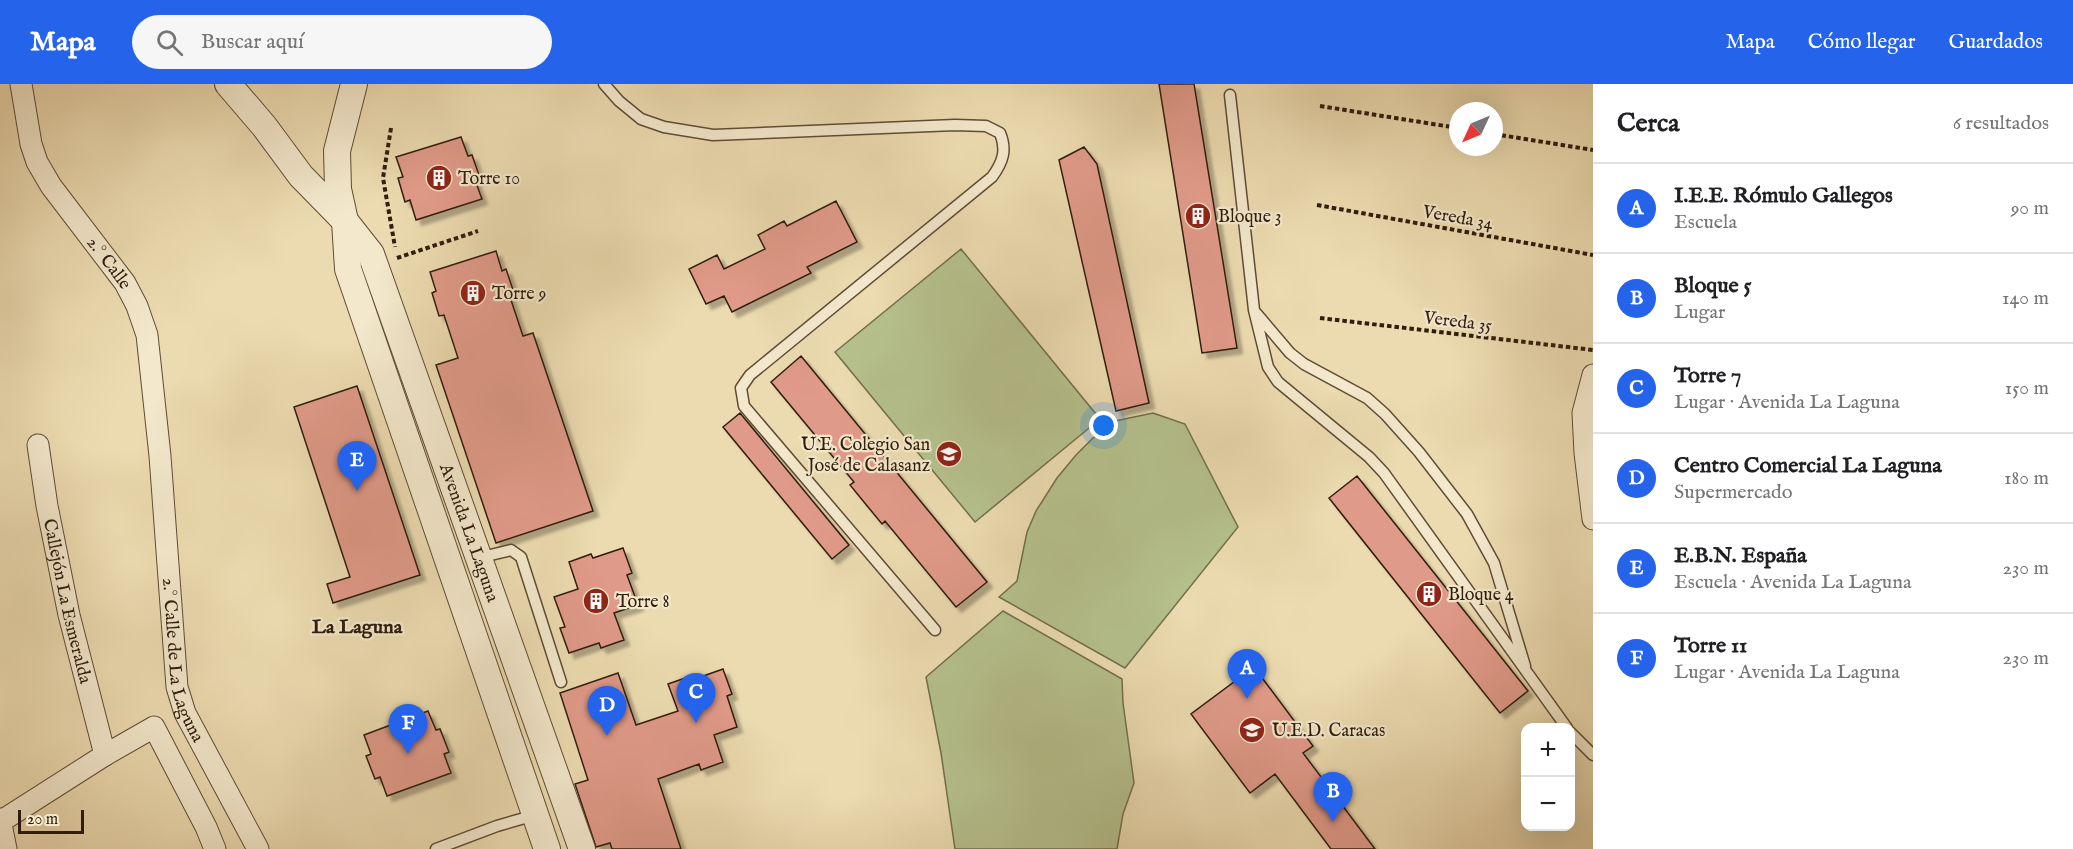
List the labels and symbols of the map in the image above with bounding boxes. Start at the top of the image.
north arrow [1449,102,1503,156]
building icon: Torre 10 [424,163,454,193]
place label: Torre 10 [458,168,520,191]
building icon: Bloque 3 [1183,201,1213,231]
street label: Vereda 34 [1420,201,1495,236]
place label: Bloque 3 [1218,206,1282,229]
street label: 2.° Calle [81,232,136,293]
building icon: Torre 9 [458,278,488,308]
place label: Torre 9 [492,283,546,306]
street label: Vereda 35 [1421,307,1494,338]
your location [1089,411,1118,440]
place label: U.E. Colegio San José de Calasanz [801,434,930,478]
school or university icon: U.E. Colegio San José de Calasanz [934,439,964,469]
pin: E [338,442,376,491]
street label: Avenida La Laguna [433,460,504,606]
street label: Callejón La Esmeralda [37,517,96,687]
street label: 2.° Calle de La Laguna [156,577,209,747]
building icon: Bloque 4 [1414,579,1444,609]
place label: Bloque 4 [1448,584,1514,607]
building icon: Torre 8 [581,586,611,616]
place label: Torre 8 [616,591,670,614]
district label: La Laguna [312,615,403,640]
pin: A [1228,650,1266,699]
pin: C [676,674,716,723]
pin: D [588,686,626,736]
pin: F [388,704,428,754]
school or university icon: U.E.D. Caracas [1237,715,1267,745]
place label: U.E.D. Caracas [1272,720,1385,743]
pin: B [1314,772,1352,822]
scale bar [18,807,84,834]

